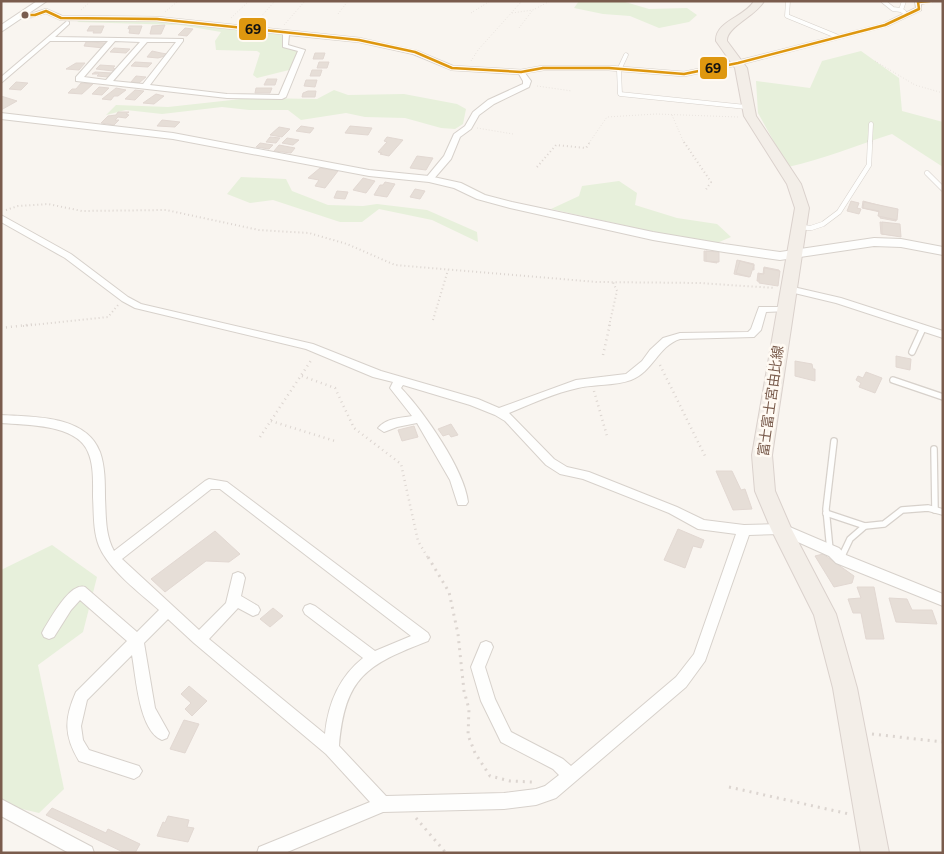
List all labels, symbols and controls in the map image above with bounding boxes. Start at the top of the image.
unlabelled marker [20,10,30,20]
line badge: 69 [238,17,267,41]
text: 69 [245,21,261,38]
line badge: 69 [699,56,728,80]
text: 69 [705,60,721,77]
street label: 富士富士宮由比線 [755,344,787,458]

